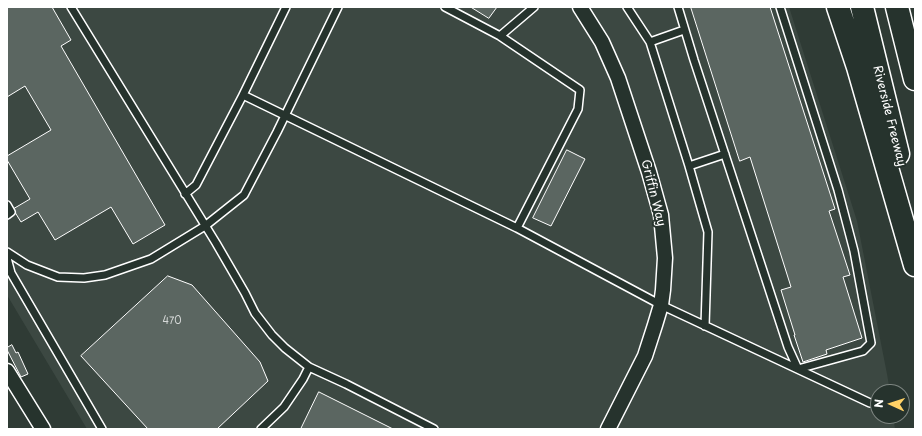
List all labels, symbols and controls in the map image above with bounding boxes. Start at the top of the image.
street label: Riverside Freeway [869,64,909,168]
street label: Griffin Way [638,158,668,228]
house number: 470 [162,315,182,327]
north arrow [870,384,910,424]
text: N [870,399,887,408]

